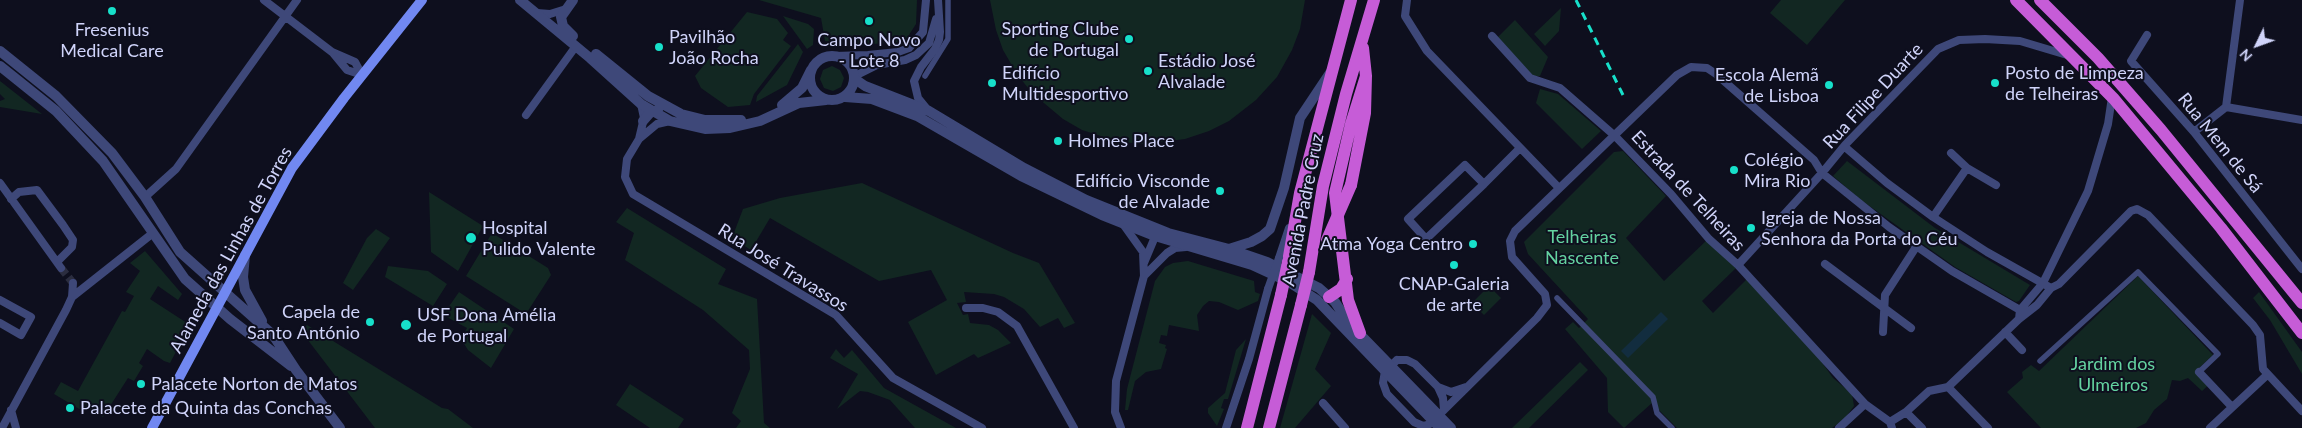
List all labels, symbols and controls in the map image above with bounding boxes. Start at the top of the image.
marker: Fresenius Medical Care [106,5,118,17]
marker: Campo Novo - Lote 8 [863,15,875,27]
place label: Sporting Clube de Portugal [1002,18,1119,60]
place label: Fresenius Medical Care [60,19,164,62]
north arrow [2232,20,2282,70]
place label: Pavilhão João Rocha [669,26,759,68]
place label: Campo Novo - Lote 8 [817,29,921,72]
marker: Sporting Clube de Portugal [1123,33,1135,45]
street label: Rua Filipe Duarte [1818,39,1928,153]
marker: Pavilhão João Rocha [653,41,665,53]
text: N [2236,46,2255,65]
place label: Estádio José Alvalade [1158,50,1255,92]
place label: Edifício Multidesportivo [1002,62,1128,104]
place label: Posto de Limpeza de Telheiras [2005,62,2144,104]
place label: Escola Alemã de Lisboa [1715,64,1819,106]
marker: Estádio José Alvalade [1142,65,1154,77]
marker: Edifício Multidesportivo [986,77,998,89]
marker: Posto de Limpeza de Telheiras [1989,77,2001,89]
marker: Escola Alemã de Lisboa [1823,79,1835,91]
street label: Rua Mem de Sá [2173,89,2267,197]
street label: Estrada de Telheiras [1627,126,1749,256]
place label: Holmes Place [1068,130,1175,152]
street label: Avenida Padre Cruz [1278,132,1328,288]
marker: Holmes Place [1052,135,1064,147]
street label: Alameda das Linhas de Torres [165,143,297,357]
place label: Colégio Mira Rio [1744,149,1811,192]
marker: Colégio Mira Rio [1728,164,1740,176]
place label: Edifício Visconde de Alvalade [1075,170,1210,212]
marker: Edifício Visconde de Alvalade [1214,185,1226,197]
place label: Igreja de Nossa Senhora da Porta do Céu [1761,207,1957,250]
place label: Hospital Pulido Valente [482,217,596,260]
street label: Rua José Travassos [714,219,852,317]
marker: Igreja de Nossa Senhora da Porta do Céu [1745,222,1757,234]
park label: Telheiras Nascente [1545,226,1619,268]
marker: Hospital Pulido Valente [464,231,478,245]
place label: Atma Yoga Centro [1320,233,1463,255]
marker: Atma Yoga Centro [1467,238,1479,250]
marker: CNAP-Galeria de arte [1448,259,1460,271]
place label: CNAP-Galeria de arte [1399,273,1509,316]
place label: Capela de Santo António [247,301,360,344]
place label: USF Dona Amélia de Portugal [417,304,556,346]
marker: Capela de Santo António [364,316,376,328]
marker: USF Dona Amélia de Portugal [399,318,413,332]
park label: Jardim dos Ulmeiros [2071,353,2155,396]
place label: Palacete Norton de Matos [151,373,357,395]
marker: Palacete Norton de Matos [135,378,147,390]
place label: Palacete da Quinta das Conchas [80,397,332,419]
marker: Palacete da Quinta das Conchas [64,402,76,414]

